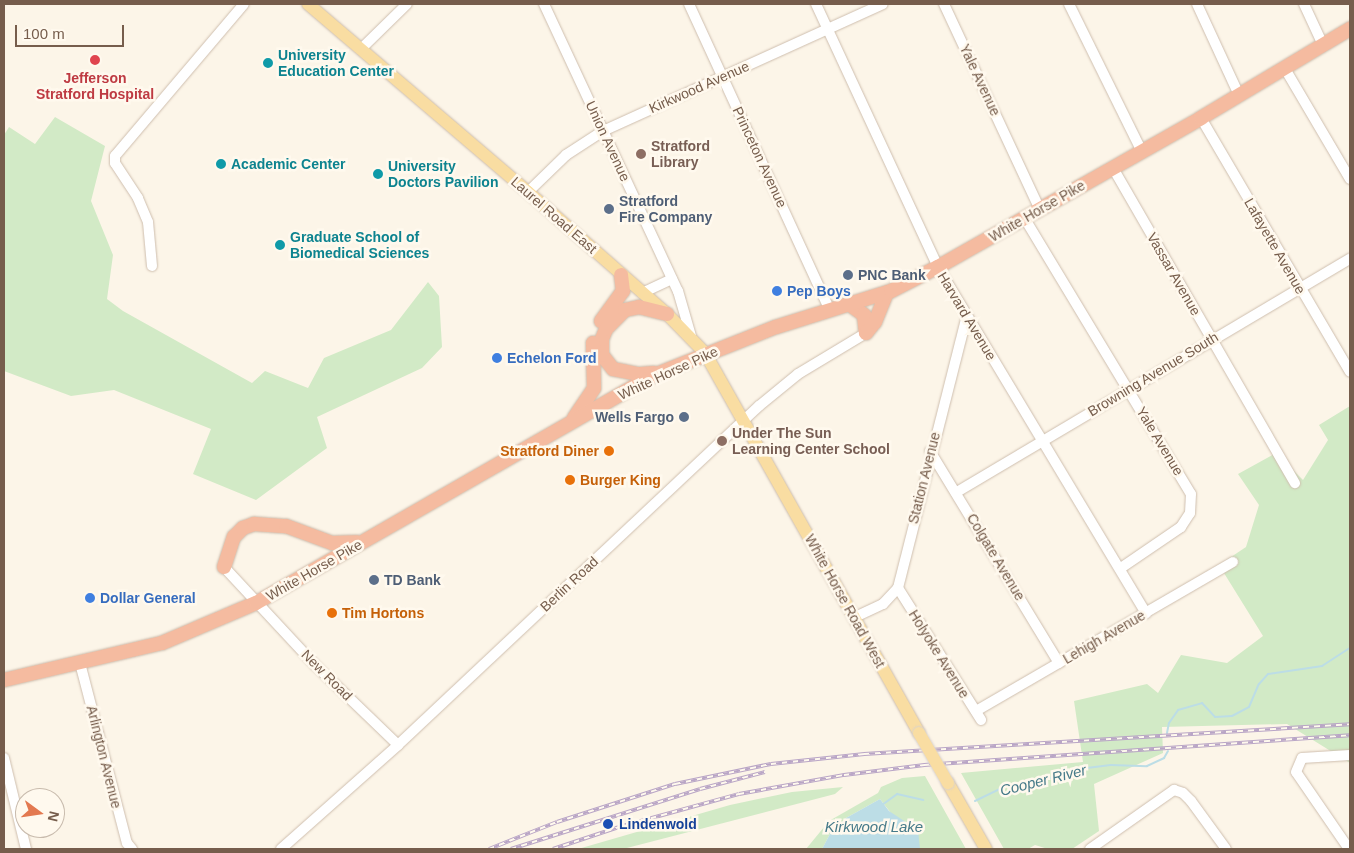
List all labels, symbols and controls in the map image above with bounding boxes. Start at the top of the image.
scale bar [18,15,126,47]
text: 100 m [23,25,65,42]
street label: Yale Avenue [956,41,1004,119]
place label: University Education Center [278,47,394,80]
marker: Jefferson Stratford Hospital [88,53,102,67]
marker: University Education Center [262,57,274,69]
street label: Kirkwood Avenue [646,57,752,117]
place label: Jefferson Stratford Hospital [36,70,154,102]
street label: Union Avenue [582,98,634,184]
street label: Princeton Avenue [729,103,791,211]
place label: Stratford Library [651,138,710,170]
marker: Stratford Library [635,148,647,160]
place label: Academic Center [231,156,345,172]
marker: Academic Center [215,158,227,170]
place label: University Doctors Pavilion [388,158,498,190]
marker: University Doctors Pavilion [372,168,384,180]
street label: Laurel Road East [508,173,600,257]
street label: White Horse Pike [986,177,1088,245]
place label: Stratford Fire Company [619,193,712,226]
street label: Lafayette Avenue [1241,195,1309,297]
marker: Stratford Fire Company [603,203,615,215]
place label: Graduate School of Biomedical Sciences [290,229,429,262]
street label: Vassar Avenue [1143,229,1205,319]
marker: Graduate School of Biomedical Sciences [274,239,286,251]
place label: PNC Bank [858,267,926,283]
street label: Harvard Avenue [934,268,1000,364]
marker: PNC Bank [842,269,854,281]
place label: Pep Boys [787,283,851,299]
marker: Pep Boys [771,285,783,297]
street label: Browning Avenue South [1084,328,1222,420]
street label: White Horse Pike [615,343,721,403]
place label: Echelon Ford [507,350,596,366]
marker: Echelon Ford [491,352,503,364]
street label: Yale Avenue [1133,403,1187,479]
place label: Wells Fargo [595,409,674,425]
marker: Wells Fargo [678,411,690,423]
place label: Under The Sun Learning Center School [732,425,890,458]
street label: Station Avenue [904,430,944,526]
marker: Under The Sun Learning Center School [716,435,728,447]
place label: Stratford Diner [500,443,599,459]
marker: Stratford Diner [603,445,615,457]
place label: Burger King [580,472,661,488]
marker: Burger King [564,474,576,486]
street label: Colgate Avenue [963,510,1029,604]
street label: White Horse Road West [801,531,889,671]
street label: White Horse Pike [263,536,365,604]
street label: Berlin Road [537,553,601,615]
place label: TD Bank [384,572,441,588]
marker: TD Bank [368,574,380,586]
place label: Dollar General [100,590,196,606]
marker: Dollar General [84,592,96,604]
place label: Tim Hortons [342,605,424,621]
street label: Holyoke Avenue [905,606,973,702]
street label: Lehigh Avenue [1059,606,1149,668]
marker: Tim Hortons [326,607,338,619]
street label: New Road [298,646,356,704]
street label: Arlington Avenue [83,703,125,811]
water label: Cooper River [998,761,1088,799]
north arrow [15,788,65,838]
text: N [45,810,63,823]
place label: Lindenwold [619,816,697,832]
marker: Lindenwold [601,817,615,831]
water label: Kirkwood Lake [825,818,923,836]

